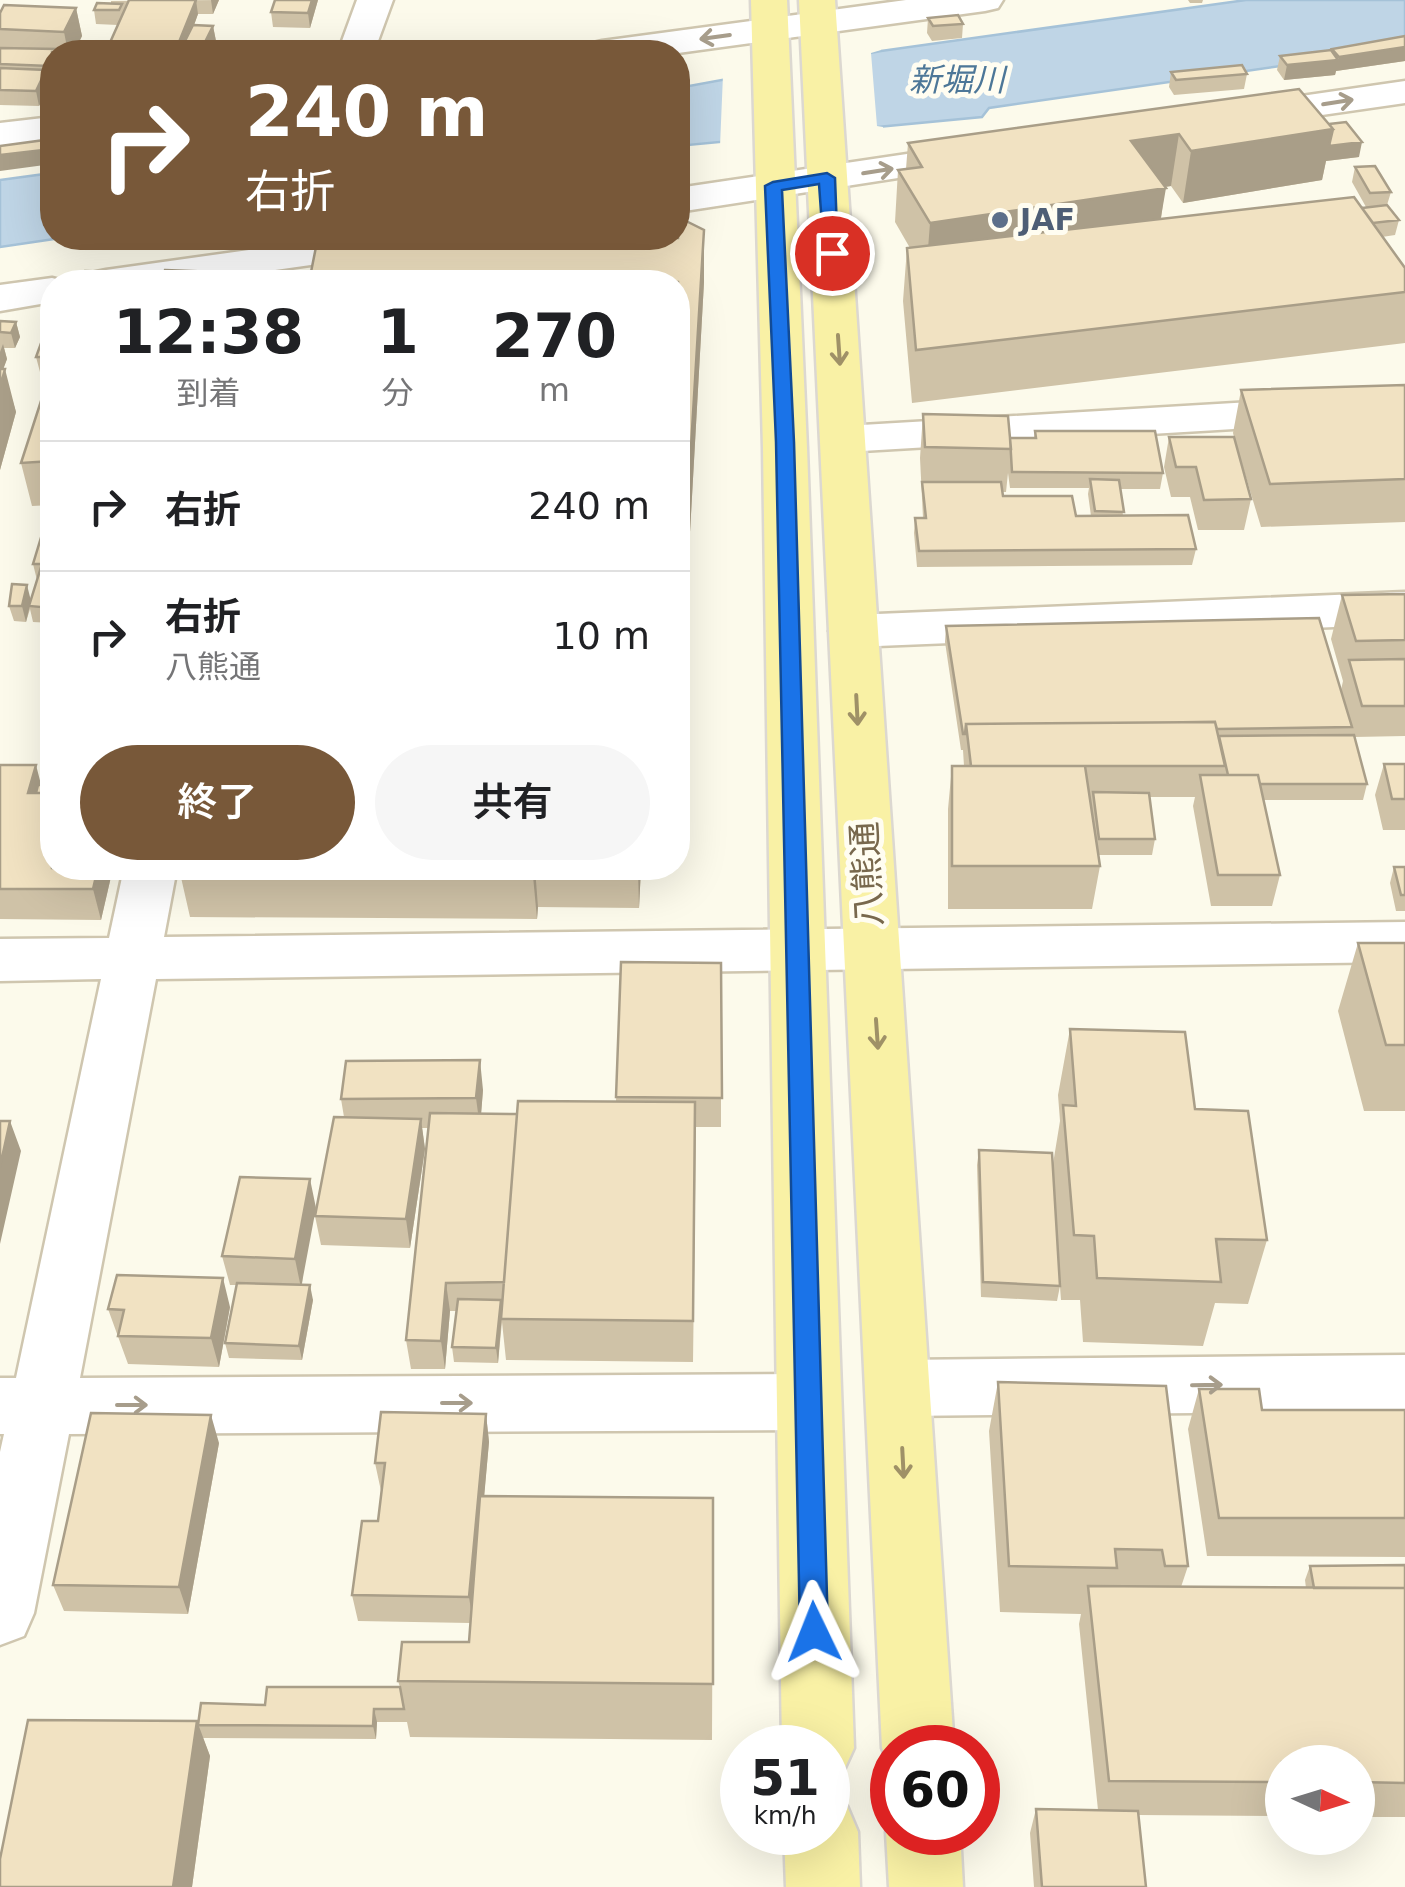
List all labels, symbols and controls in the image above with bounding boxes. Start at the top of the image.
one-way arrow [699,28,732,47]
water label: 新堀川 [909,61,1008,99]
text: 240 m [245,71,488,153]
icon: right [80,80,210,210]
one-way arrow [1321,92,1353,110]
one-way arrow [861,161,894,179]
text: 右折 [245,165,335,218]
place label: JAF [1018,202,1075,237]
marker: JAF [989,209,1011,231]
pin [790,211,875,296]
icon: arrive [805,226,860,281]
text: 12:38 [113,297,304,367]
text: 1 [377,297,419,367]
text: 270 [492,301,617,371]
one-way arrow [830,334,849,366]
text: m [539,371,570,409]
text: 到着 [176,374,241,412]
text: 分 [382,374,414,412]
icon: right [80,479,135,534]
text: 240 m [528,484,650,528]
text: 右折 [165,488,241,532]
text: 右折 [165,595,241,639]
icon: right [80,609,135,664]
text: 10 m [553,614,650,658]
text: 八熊通 [165,648,261,686]
one-way arrow [848,693,867,725]
button: 終了 [80,745,355,860]
button: 共有 [375,745,650,860]
street label: 八熊通 [844,821,890,927]
one-way arrow [868,1018,887,1050]
one-way arrow [1190,1376,1222,1395]
one-way arrow [440,1394,473,1412]
one-way arrow [116,1396,148,1414]
one-way arrow [894,1447,913,1479]
position arrow [762,1580,866,1684]
speed limit sign: 60 [870,1725,1000,1855]
north arrow [1265,1745,1375,1855]
map controls [1265,1745,1375,1855]
text: 51 [750,1749,820,1807]
text: km/h [753,1801,817,1830]

